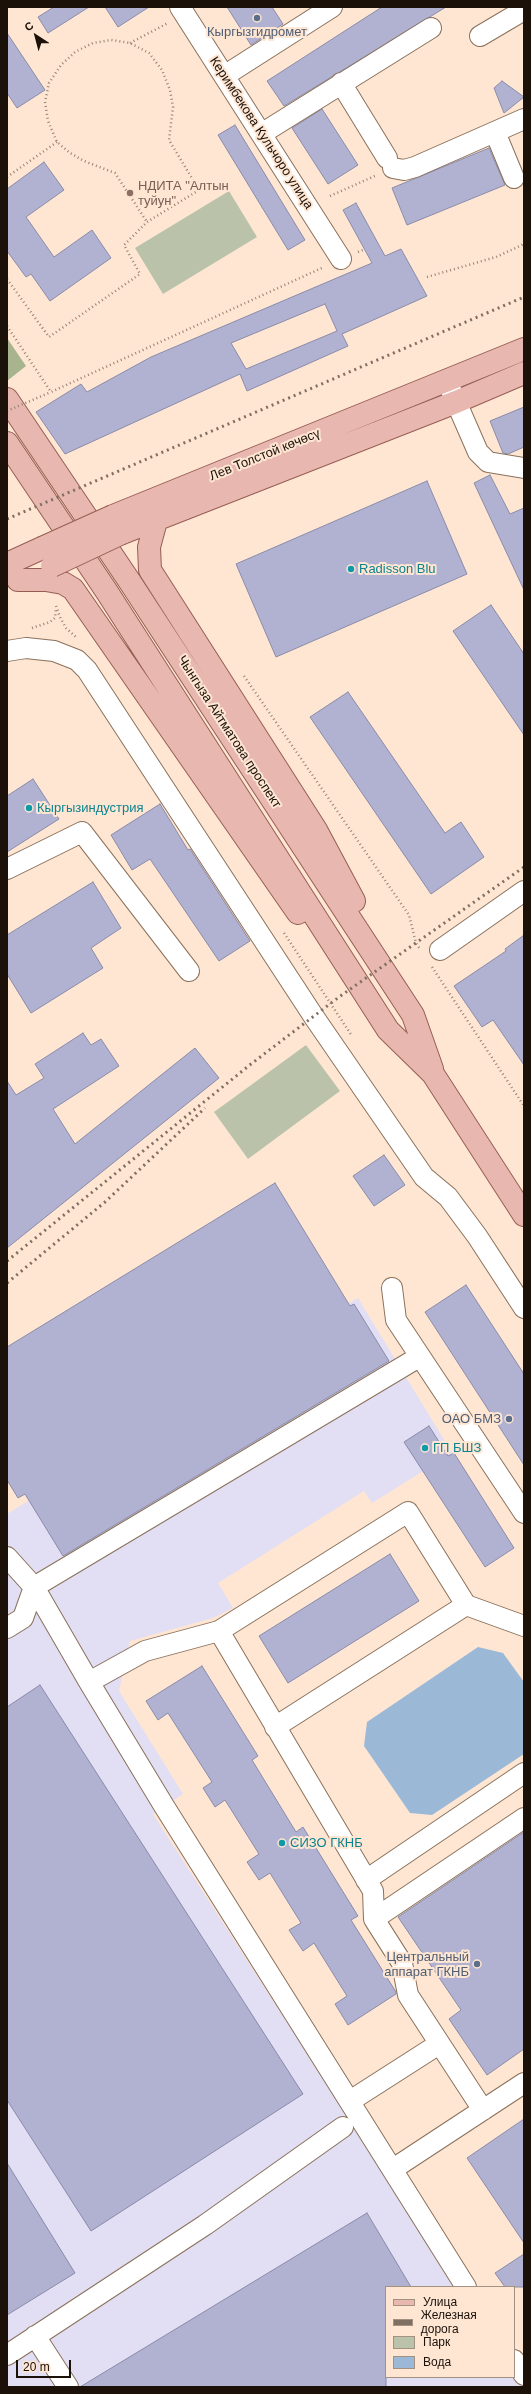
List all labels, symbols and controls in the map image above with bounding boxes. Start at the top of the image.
marker: Кыргызгидромет [252,13,262,23]
north arrow [16,16,56,56]
text: С [22,19,36,33]
place label: Кыргызгидромет [207,24,307,40]
street label: Керимбекова Кульчоро улица [206,54,316,212]
place label: НДИТА "Алтын туйун" [138,178,229,209]
marker: НДИТА "Алтын туйун" [125,188,135,198]
street label: Лев Толстой көчөсү [207,426,323,484]
place label: Radisson Blu [359,561,436,577]
marker: Radisson Blu [346,564,356,574]
street label: Чынгыза Айтматова проспект [174,653,284,811]
place label: Кыргызиндустрия [37,800,144,816]
marker: Кыргызиндустрия [24,803,34,813]
place label: ОАО БМЗ [442,1411,501,1427]
marker: ОАО БМЗ [504,1414,514,1424]
place label: ГП БШЗ [433,1440,481,1456]
marker: ГП БШЗ [420,1443,430,1453]
place label: СИЗО ГКНБ [290,1835,363,1851]
marker: СИЗО ГКНБ [277,1838,287,1848]
place label: Центральный аппарат ГКНБ [384,1949,469,1980]
marker: Центральный аппарат ГКНБ [472,1959,482,1969]
legend [385,2286,515,2378]
text: Улица [423,2295,457,2309]
text: Железная дорога [421,2308,477,2336]
text: Парк [423,2335,450,2349]
scale bar [18,2352,73,2378]
text: Вода [423,2355,451,2369]
text: 20 m [23,2360,50,2374]

